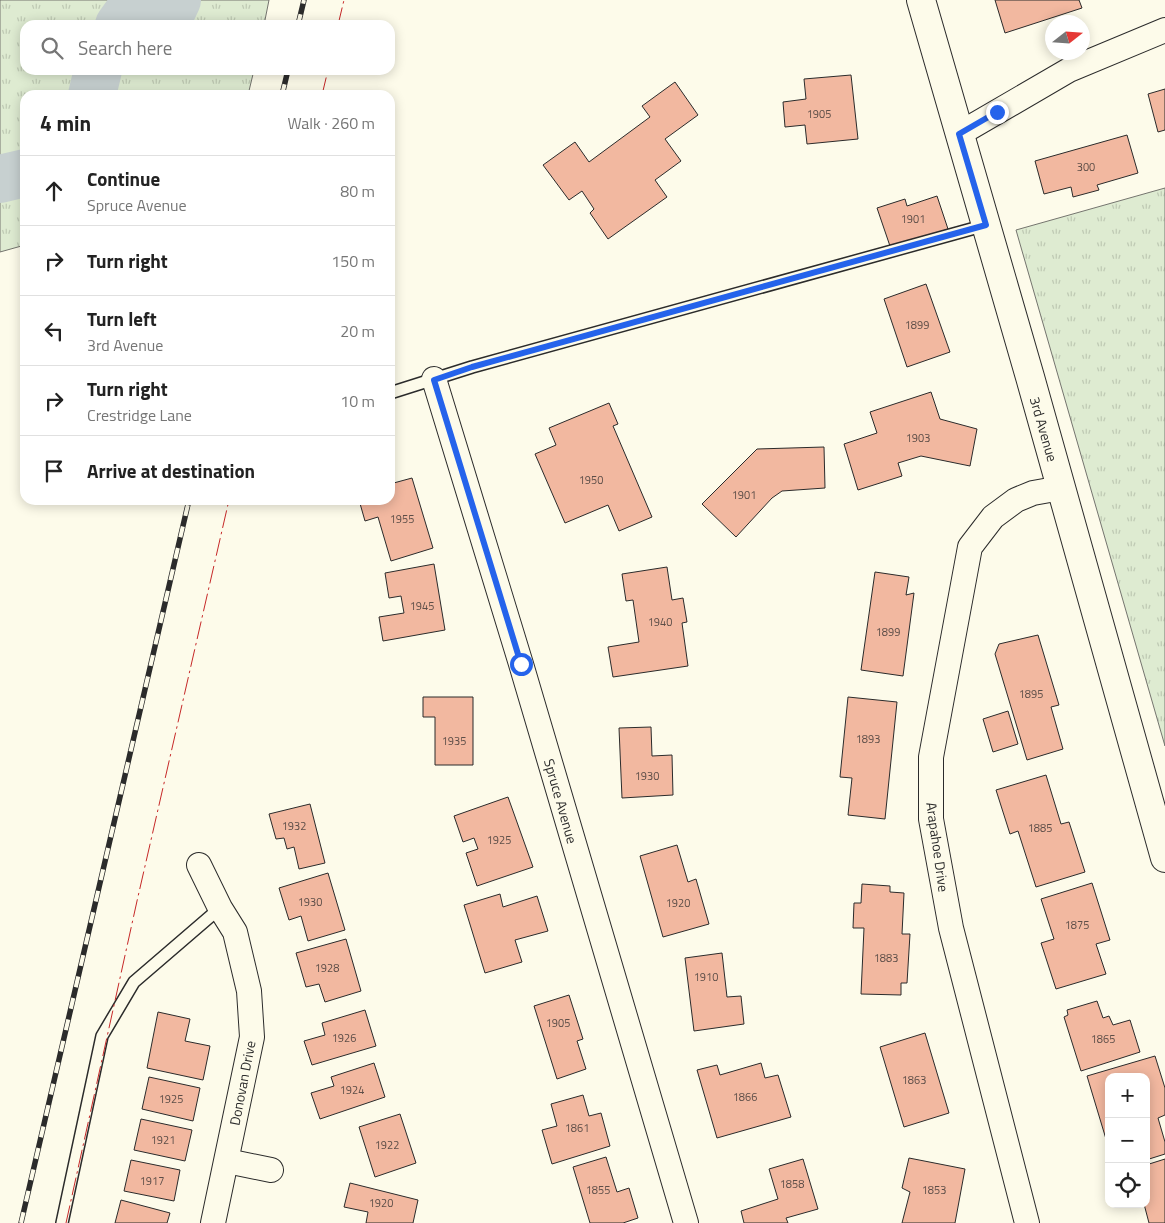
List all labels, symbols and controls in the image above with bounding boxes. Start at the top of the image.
north arrow [1045,15,1090,60]
search box [20,20,395,75]
text: Search here [78,33,172,62]
icon: search [38,34,66,62]
route end [986,101,1009,124]
house number: 1905 [807,106,831,122]
text: 4 min [40,107,91,139]
text: Walk · 260 m [287,111,375,135]
house number: 300 [1077,159,1095,175]
text: Continue [87,164,160,193]
icon: ahead [40,177,68,205]
text: 80 m [340,179,375,203]
text: Spruce Avenue [87,193,187,217]
house number: 1901 [901,211,925,227]
text: Turn right [87,246,168,275]
icon: right [40,247,68,275]
text: 150 m [331,249,375,273]
text: Turn left [87,304,157,333]
icon: left [40,317,68,345]
house number: 1899 [905,317,929,333]
text: 20 m [340,319,375,343]
text: 3rd Avenue [87,333,163,357]
text: Turn right [87,374,168,403]
icon: right [40,387,68,415]
text: 10 m [340,389,375,413]
street label: 3rd Avenue [1025,394,1063,464]
text: Crestridge Lane [87,403,192,427]
house number: 1903 [906,430,930,446]
text: Arrive at destination [87,456,255,485]
icon: arrive [40,457,68,485]
house number: 1950 [579,472,603,488]
house number: 1901 [732,487,756,503]
house number: 1955 [390,511,414,527]
house number: 1945 [410,598,434,614]
house number: 1940 [648,614,672,630]
house number: 1899 [876,624,900,640]
route start [510,653,533,676]
house number: 1895 [1019,686,1043,702]
house number: 1893 [856,731,880,747]
house number: 1935 [442,733,466,749]
street label: Spruce Avenue [539,756,583,846]
house number: 1930 [635,768,659,784]
street label: Arapahoe Drive [921,801,955,893]
house number: 1932 [282,818,306,834]
house number: 1885 [1028,820,1052,836]
house number: 1925 [487,832,511,848]
house number: 1930 [298,894,322,910]
house number: 1920 [666,895,690,911]
house number: 1875 [1065,917,1089,933]
house number: 1883 [874,950,898,966]
house number: 1928 [315,960,339,976]
house number: 1910 [694,969,718,985]
house number: 1905 [546,1015,570,1031]
house number: 1926 [332,1030,356,1046]
house number: 1865 [1091,1031,1115,1047]
street label: Donovan Drive [223,1039,261,1127]
house number: 1863 [902,1072,926,1088]
map controls [1105,1073,1150,1208]
button: + [1105,1073,1150,1118]
house number: 1924 [340,1082,364,1098]
house number: 1866 [733,1089,757,1105]
house number: 1925 [159,1091,183,1107]
button: − [1105,1118,1150,1163]
house number: 1861 [565,1120,589,1136]
house number: 1921 [151,1132,175,1148]
house number: 1922 [375,1137,399,1153]
button: locate [1105,1163,1150,1208]
house number: 1917 [140,1173,164,1189]
house number: 1858 [780,1176,804,1192]
house number: 1855 [586,1182,610,1198]
house number: 1853 [922,1182,946,1198]
house number: 1920 [369,1195,393,1211]

